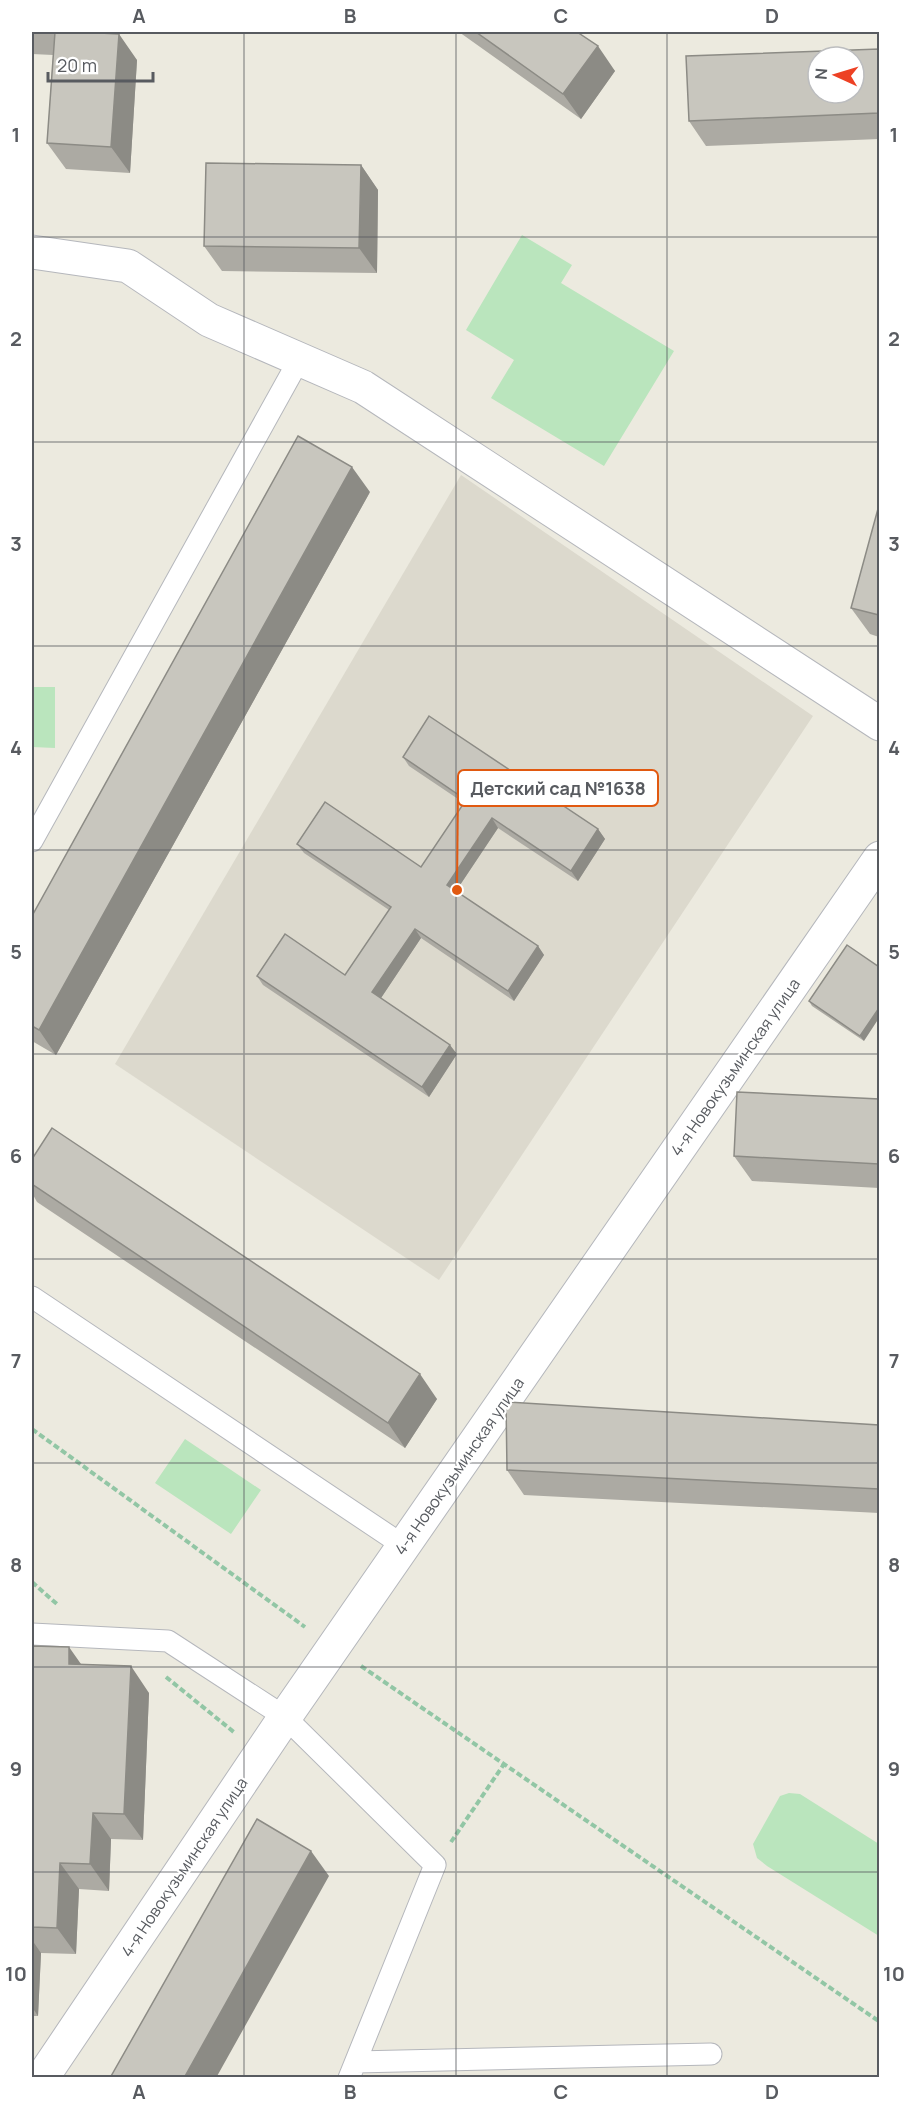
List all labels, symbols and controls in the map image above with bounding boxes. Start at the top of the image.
text: A [132,2,146,29]
text: B [344,2,357,29]
text: C [554,2,568,29]
text: D [765,2,779,29]
scale bar [48,45,153,83]
north arrow [806,45,866,105]
text: 20 m [57,53,97,77]
text: N [810,67,832,80]
text: 1 [12,121,20,148]
text: 1 [890,121,898,148]
text: 2 [10,325,22,352]
text: 2 [888,325,900,352]
text: 3 [10,530,22,557]
text: 3 [888,530,900,557]
text: 4 [10,734,22,761]
text: 4 [888,734,900,761]
callout: Детский сад №1638 [458,770,658,806]
text: Детский сад №1638 [470,776,646,800]
text: 5 [10,938,22,965]
text: 5 [888,938,900,965]
street label: 4-я Новокузьминская улица [665,974,805,1160]
text: 6 [10,1142,22,1169]
text: 6 [888,1142,900,1169]
text: 7 [11,1347,21,1374]
text: 7 [889,1347,899,1374]
street label: 4-я Новокузьминская улица [389,1373,529,1559]
text: 8 [10,1551,22,1578]
text: 8 [888,1551,900,1578]
text: 9 [10,1755,22,1782]
text: 9 [888,1755,900,1782]
street label: 4-я Новокузьминская улица [116,1773,252,1961]
text: 10 [5,1960,27,1987]
text: 10 [883,1960,905,1987]
text: A [132,2078,146,2105]
text: B [344,2078,357,2105]
text: C [554,2078,568,2105]
text: D [765,2078,779,2105]

